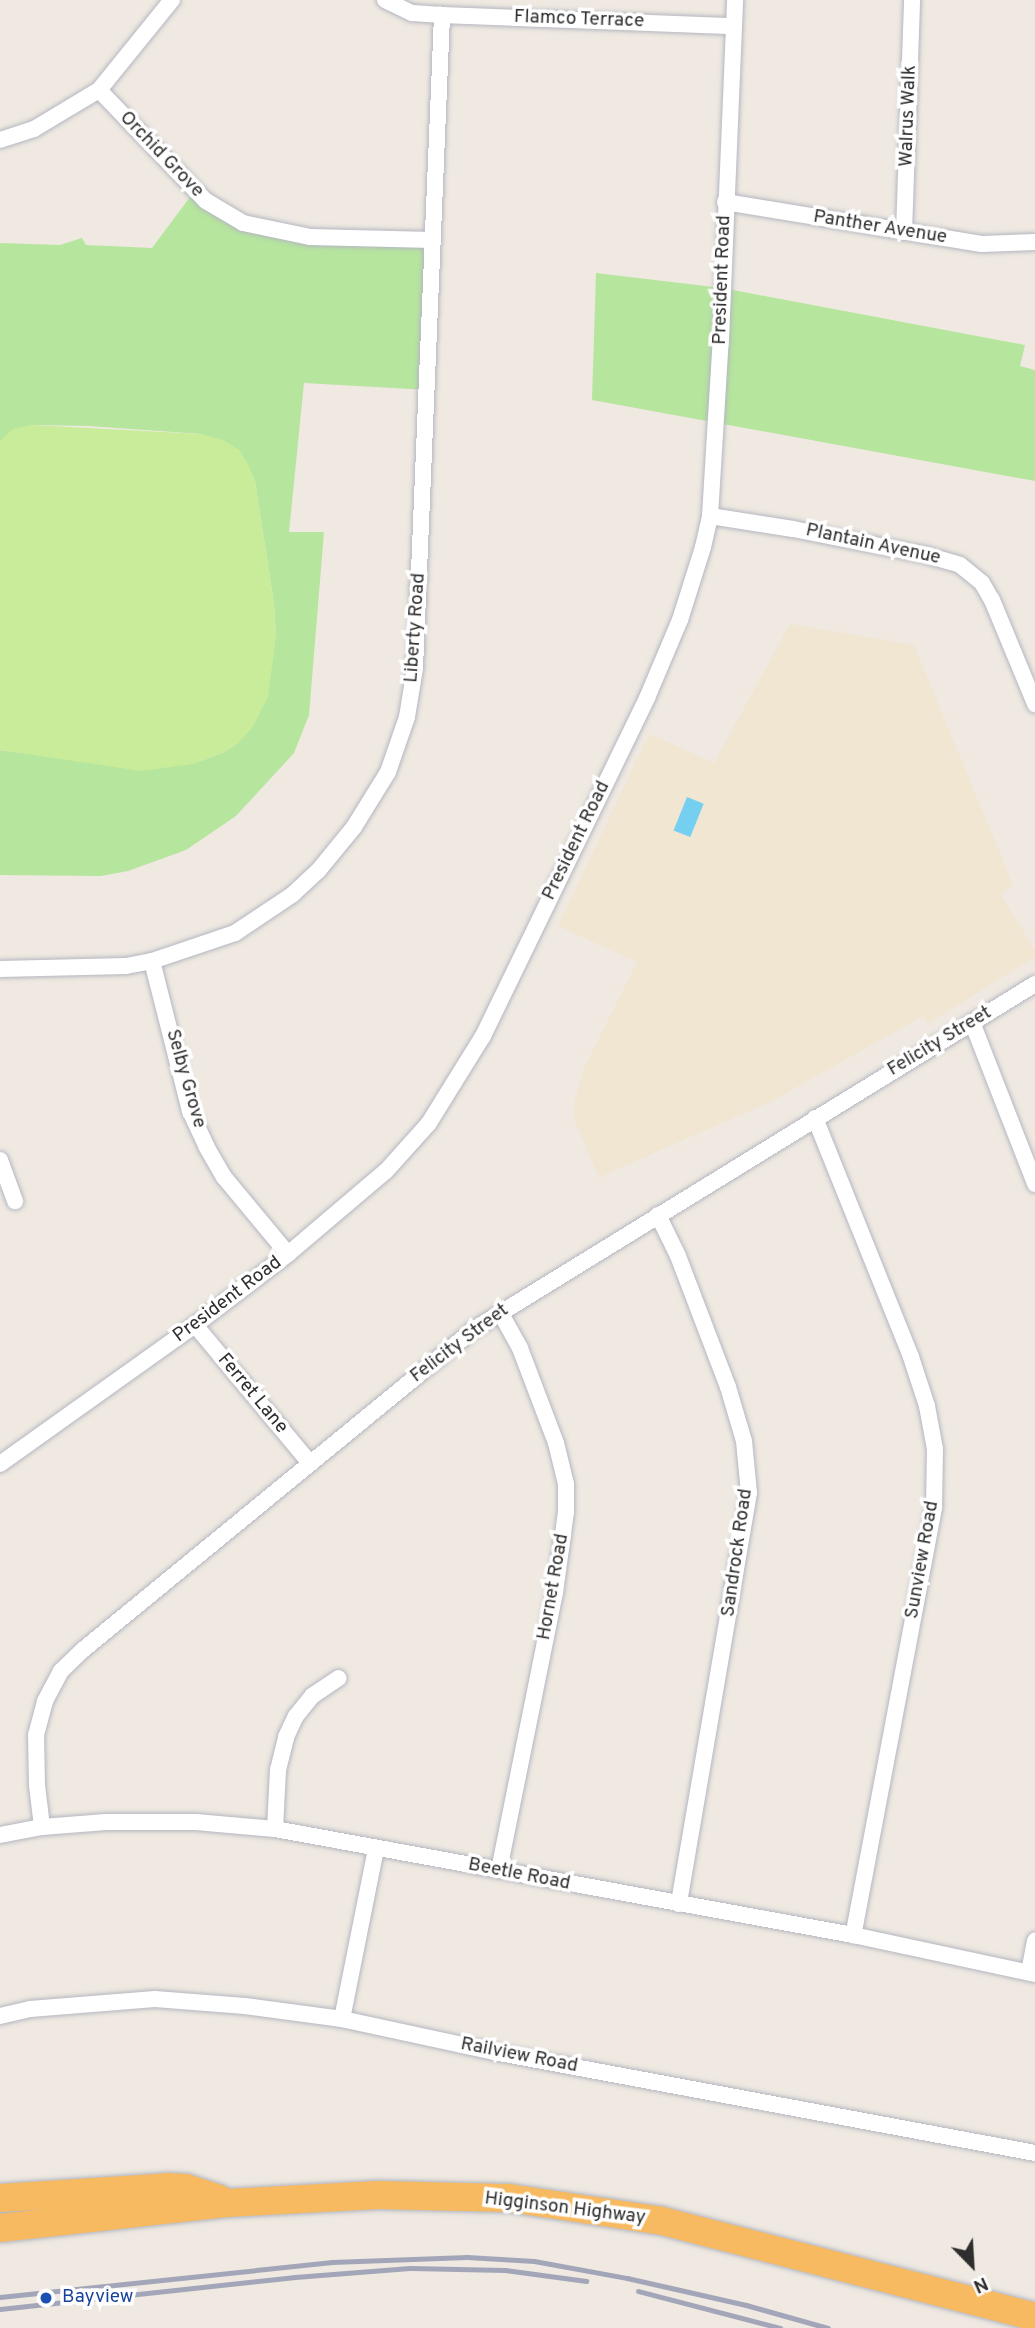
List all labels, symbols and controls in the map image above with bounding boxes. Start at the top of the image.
street label: Flamco Terrace [513,6,645,34]
street label: Walrus Walk [896,64,922,168]
street label: Orchid Grove [114,107,208,203]
street label: Panther Avenue [811,206,949,250]
street label: President Road [709,215,737,345]
street label: Plantain Avenue [803,519,943,571]
street label: Liberty Road [401,572,431,684]
street label: President Road [538,778,616,904]
street label: Felicity Street [884,1002,996,1082]
street label: Selby Grove [160,1027,210,1131]
street label: President Road [169,1252,287,1348]
street label: Felicity Street [406,1300,514,1388]
street label: Ferret Lane [212,1349,292,1439]
street label: Sandrock Road [718,1487,758,1619]
street label: Sunview Road [901,1499,945,1621]
street label: Hornet Road [533,1532,575,1642]
street label: Beetle Road [466,1854,572,1896]
street label: Railview Road [458,2033,580,2079]
street label: Higginson Highway [483,2188,647,2230]
north arrow [937,2230,1007,2300]
text: N [969,2270,992,2298]
place label: Bayview [62,2287,133,2309]
marker: Bayview [36,2288,56,2308]

